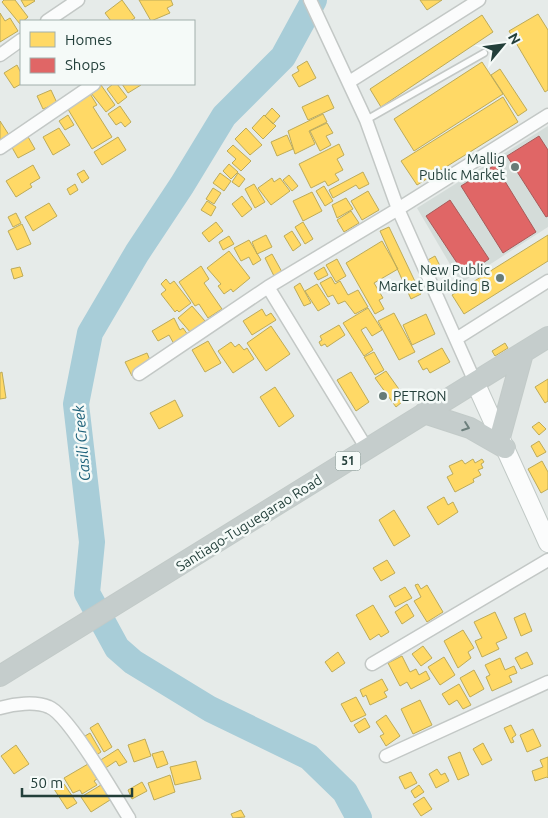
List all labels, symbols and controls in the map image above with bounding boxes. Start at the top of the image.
legend [20,20,195,85]
north arrow [478,20,528,70]
text: N [505,30,524,47]
text: Homes [65,31,112,48]
text: Shops [65,56,106,73]
place label: Mallig Public Market [419,151,505,183]
marker: Mallig Public Market [509,161,521,173]
place label: New Public Market Building B [378,262,490,294]
marker: New Public Market Building B [494,272,506,284]
place label: PETRON [393,388,447,404]
marker: PETRON [377,390,389,402]
water label: Casili Creek [70,404,93,482]
one-way arrow [461,421,470,431]
road number: 51 [336,452,360,471]
street label: Santiago-Tuguegarao Road [173,471,325,575]
scale bar [22,766,132,798]
text: 50 m [30,774,63,791]

